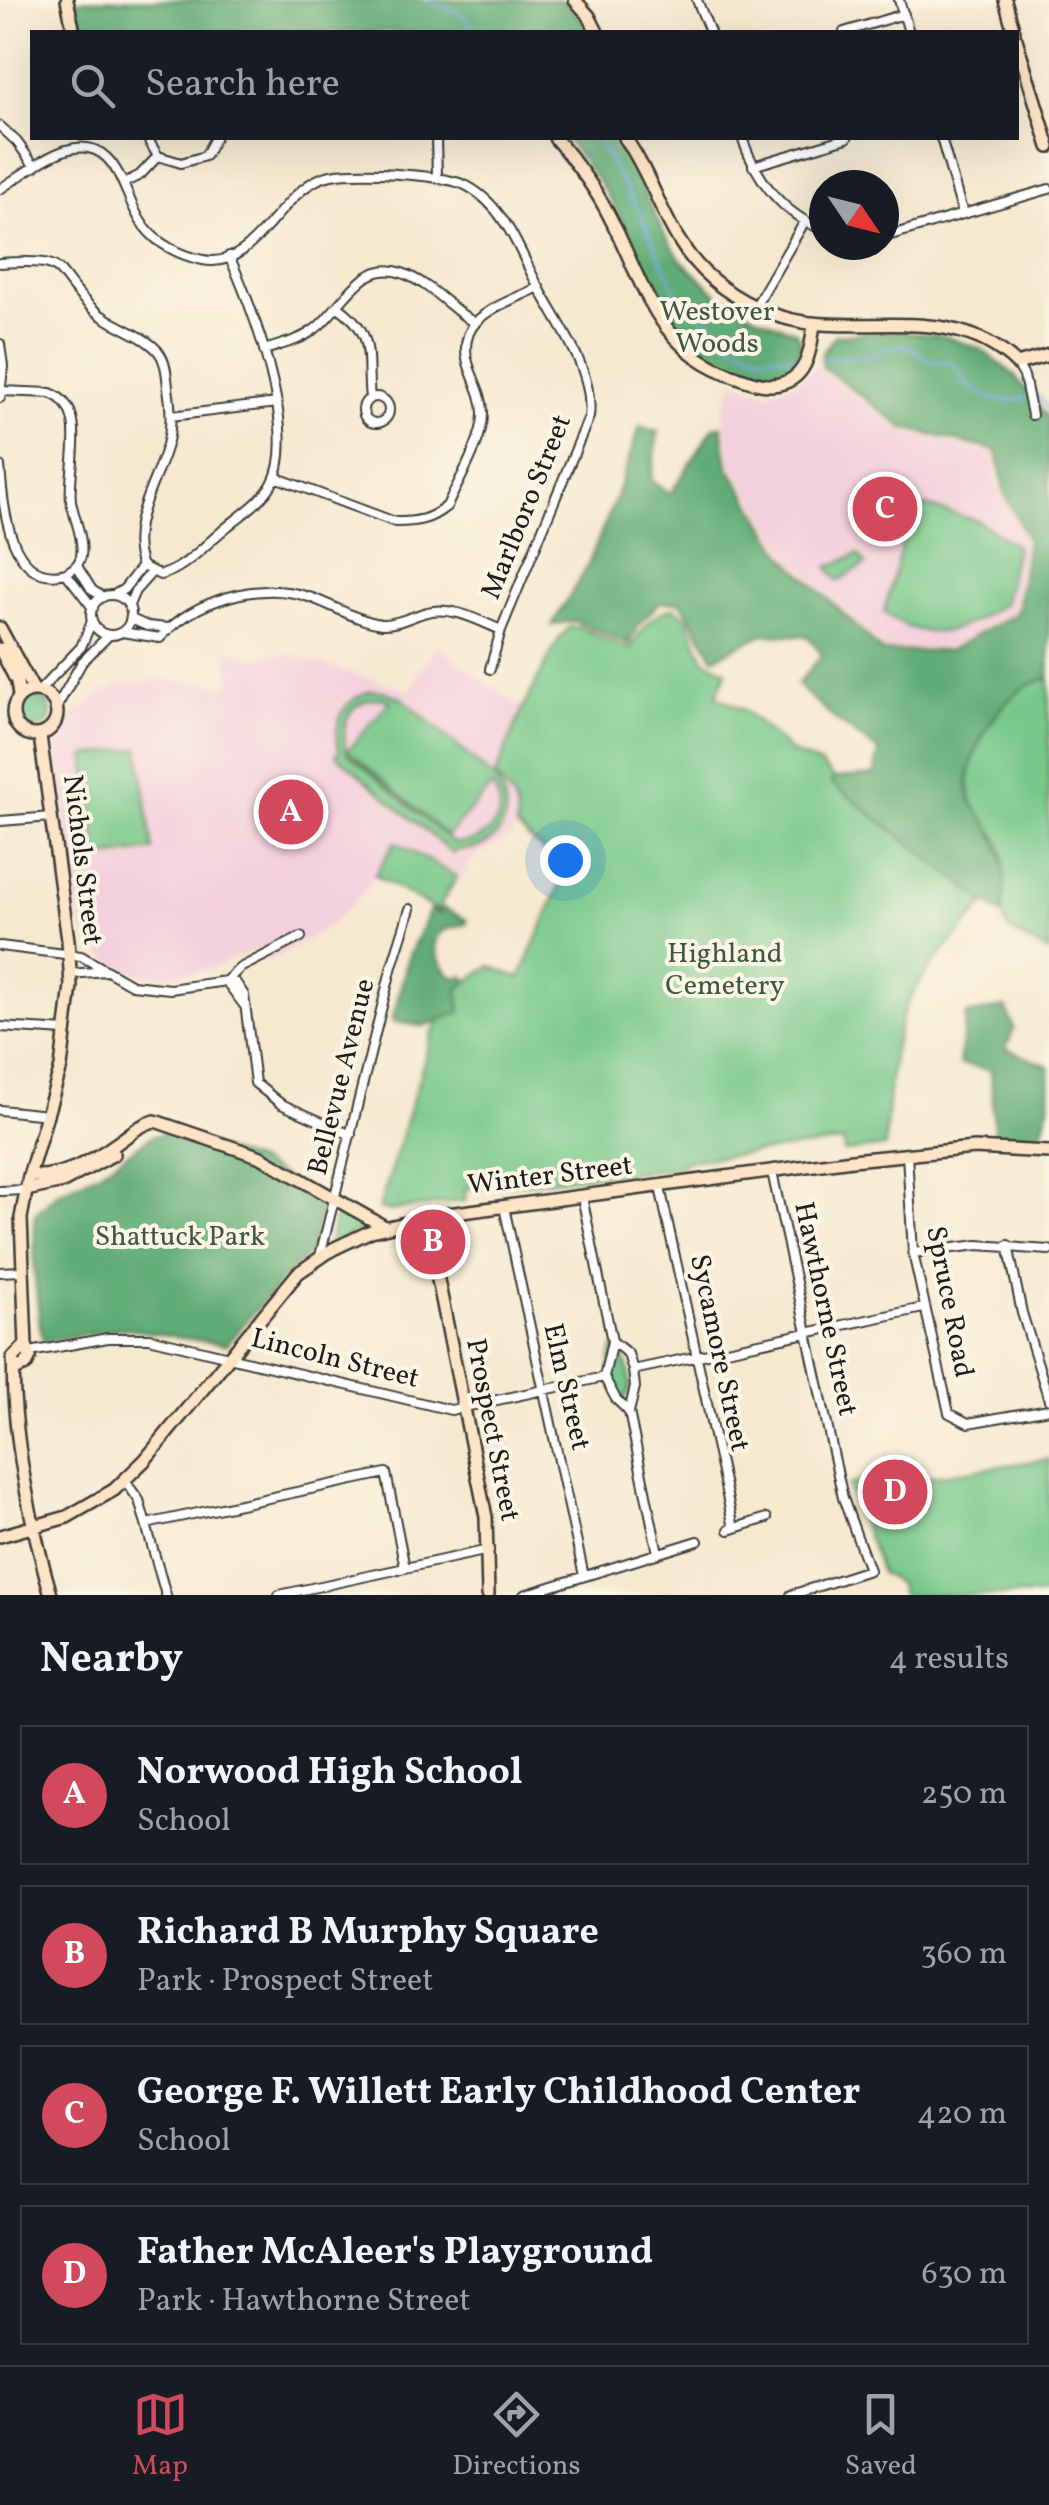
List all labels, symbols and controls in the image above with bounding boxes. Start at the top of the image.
search box [30,30,1019,140]
icon: search [65,58,120,113]
text: Search here [145,59,340,112]
north arrow [809,170,899,260]
park label: Westover Woods [660,293,775,364]
street label: Marlboro Street [472,409,582,605]
pin: C [852,472,918,546]
street label: Nichols Street [52,772,112,948]
pin: A [258,774,324,850]
your location [540,835,591,886]
park label: Highland Cemetery [665,935,785,1006]
street label: Bellevue Avenue [299,975,385,1179]
street label: Winter Street [465,1147,635,1205]
street label: Hawthorne Street [783,1198,867,1420]
pin: B [400,1204,466,1280]
park label: Shattuck Park [95,1218,265,1257]
street label: Spruce Road [915,1223,983,1381]
street label: Sycamore Street [679,1251,759,1455]
street label: Lincoln Street [247,1319,423,1399]
street label: Elm Street [532,1320,600,1454]
street label: Prospect Street [455,1335,529,1525]
pin: D [862,1454,928,1530]
text: Nearby [40,1631,183,1690]
text: 4 results [889,1638,1009,1682]
text: Norwood High School [137,1747,523,1800]
text: A [63,1773,86,1817]
text: 250 m [921,1773,1007,1817]
text: School [137,1800,231,1844]
text: Richard B Murphy Square [137,1907,599,1960]
text: B [64,1933,85,1977]
text: 360 m [920,1933,1007,1977]
text: Park · Prospect Street [137,1960,433,2004]
text: George F. Willett Early Childhood Center [137,2067,860,2120]
text: C [64,2093,85,2137]
text: 420 m [917,2093,1007,2137]
text: School [137,2120,231,2164]
text: Father McAleer's Playground [137,2227,653,2280]
text: D [63,2253,86,2297]
text: 630 m [921,2253,1007,2297]
text: Park · Hawthorne Street [137,2280,471,2324]
tab: Map [132,2387,188,2486]
tab: Directions [452,2387,581,2486]
tab: Saved [845,2387,917,2486]

